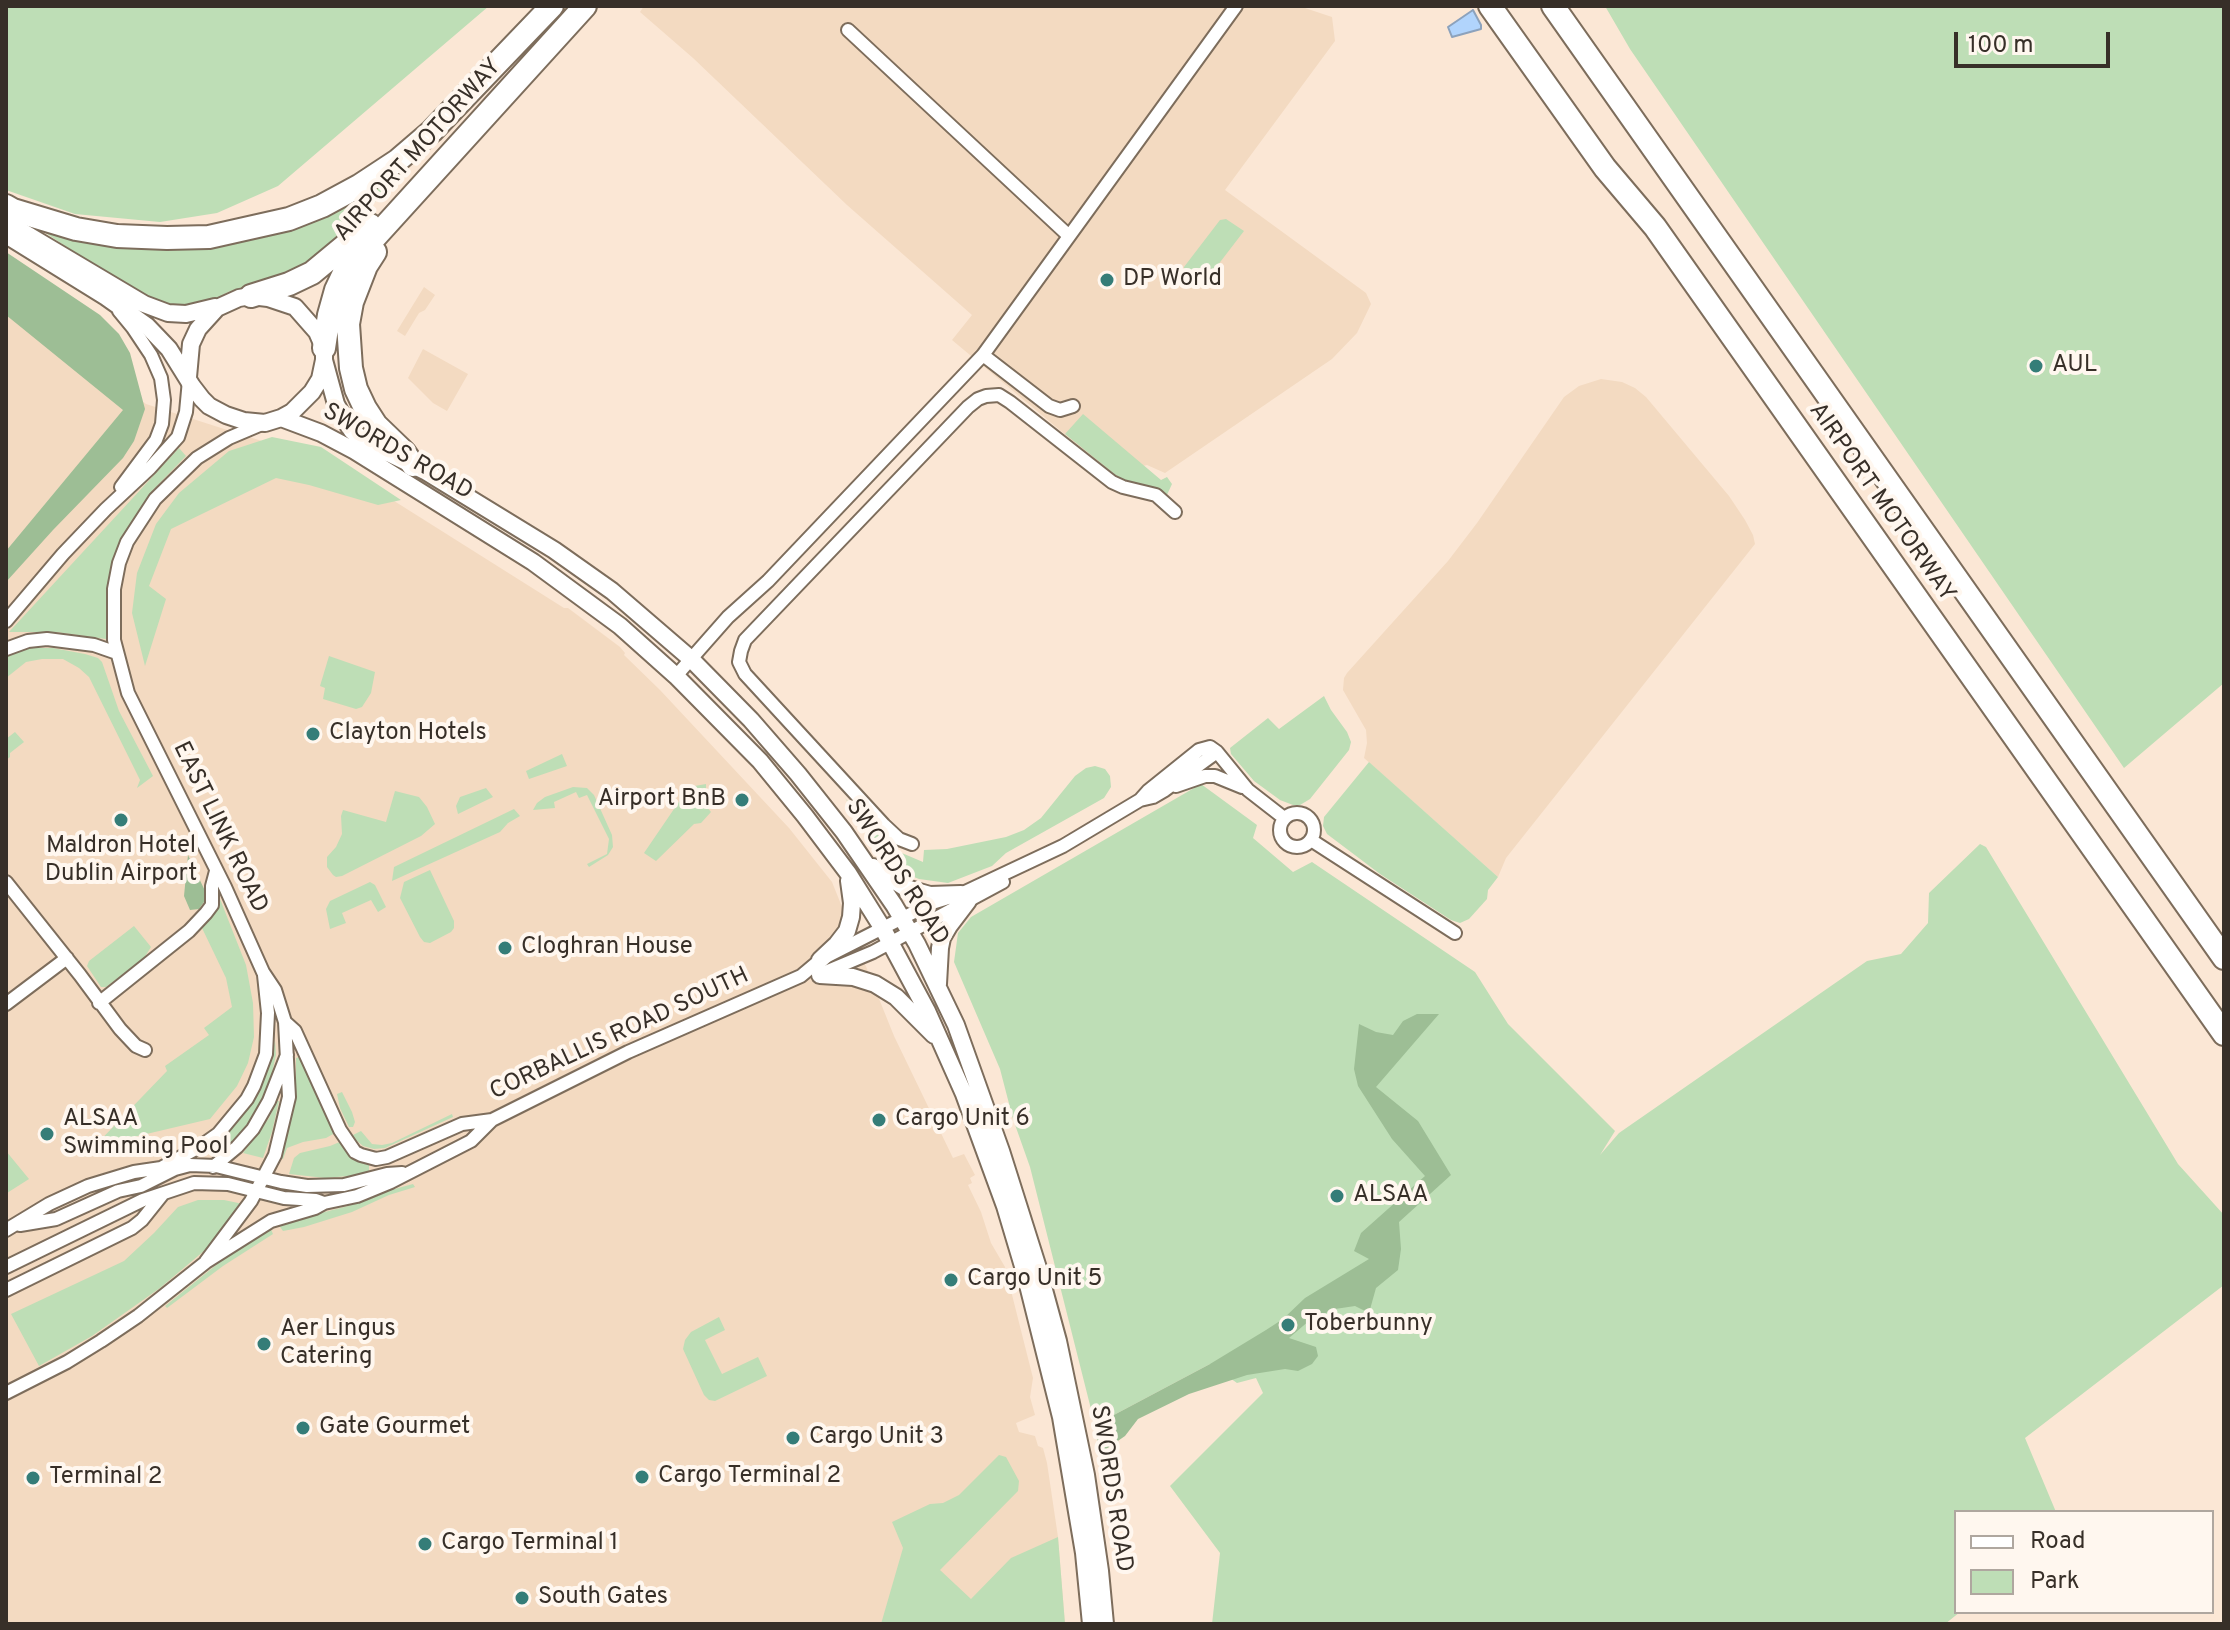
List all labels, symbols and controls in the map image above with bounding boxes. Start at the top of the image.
scale bar [1958,16,2114,66]
text: 100 m [1968,31,2034,61]
street label: AIRPORT MOTORWAY [329,54,509,248]
place label: DP World [1123,266,1222,294]
marker: DP World [1098,271,1116,289]
place label: AUL [2052,352,2097,380]
marker: AUL [2027,357,2045,375]
street label: SWORDS ROAD [317,398,477,508]
street label: AIRPORT MOTORWAY [1801,398,1961,608]
place label: Clayton Hotels [329,720,487,748]
marker: Clayton Hotels [304,725,322,743]
street label: EAST LINK ROAD [165,738,273,918]
place label: Airport BnB [598,786,726,814]
marker: Airport BnB [733,791,751,809]
street label: SWORDS ROAD [838,795,954,951]
marker: Maldron Hotel Dublin Airport [112,811,130,829]
place label: Maldron Hotel Dublin Airport [45,833,197,889]
place label: Cloghran House [521,934,693,962]
marker: Cloghran House [496,939,514,957]
street label: CORBALLIS ROAD SOUTH [486,962,754,1108]
place label: ALSAA Swimming Pool [63,1106,229,1162]
place label: Cargo Unit 6 [895,1106,1030,1134]
marker: Cargo Unit 6 [870,1111,888,1129]
marker: ALSAA Swimming Pool [38,1125,56,1143]
place label: ALSAA [1353,1182,1428,1210]
marker: ALSAA [1328,1187,1346,1205]
place label: Cargo Unit 5 [967,1266,1102,1294]
marker: Cargo Unit 5 [942,1271,960,1289]
place label: Toberbunny [1304,1311,1433,1339]
place label: Aer Lingus Catering [280,1316,396,1372]
marker: Toberbunny [1279,1316,1297,1334]
marker: Aer Lingus Catering [255,1335,273,1353]
street label: SWORDS ROAD [1083,1404,1137,1574]
place label: Gate Gourmet [319,1414,470,1442]
marker: Gate Gourmet [294,1419,312,1437]
place label: Cargo Unit 3 [809,1424,944,1452]
marker: Cargo Unit 3 [784,1429,802,1447]
place label: Cargo Terminal 2 [658,1463,841,1491]
place label: Terminal 2 [49,1464,162,1492]
marker: Cargo Terminal 2 [633,1468,651,1486]
marker: Terminal 2 [24,1469,42,1487]
legend [1954,1510,2214,1614]
text: Road [2030,1527,2086,1557]
place label: Cargo Terminal 1 [441,1530,618,1558]
marker: Cargo Terminal 1 [416,1535,434,1553]
text: Park [2030,1567,2080,1597]
place label: South Gates [538,1584,668,1612]
marker: South Gates [513,1589,531,1607]

